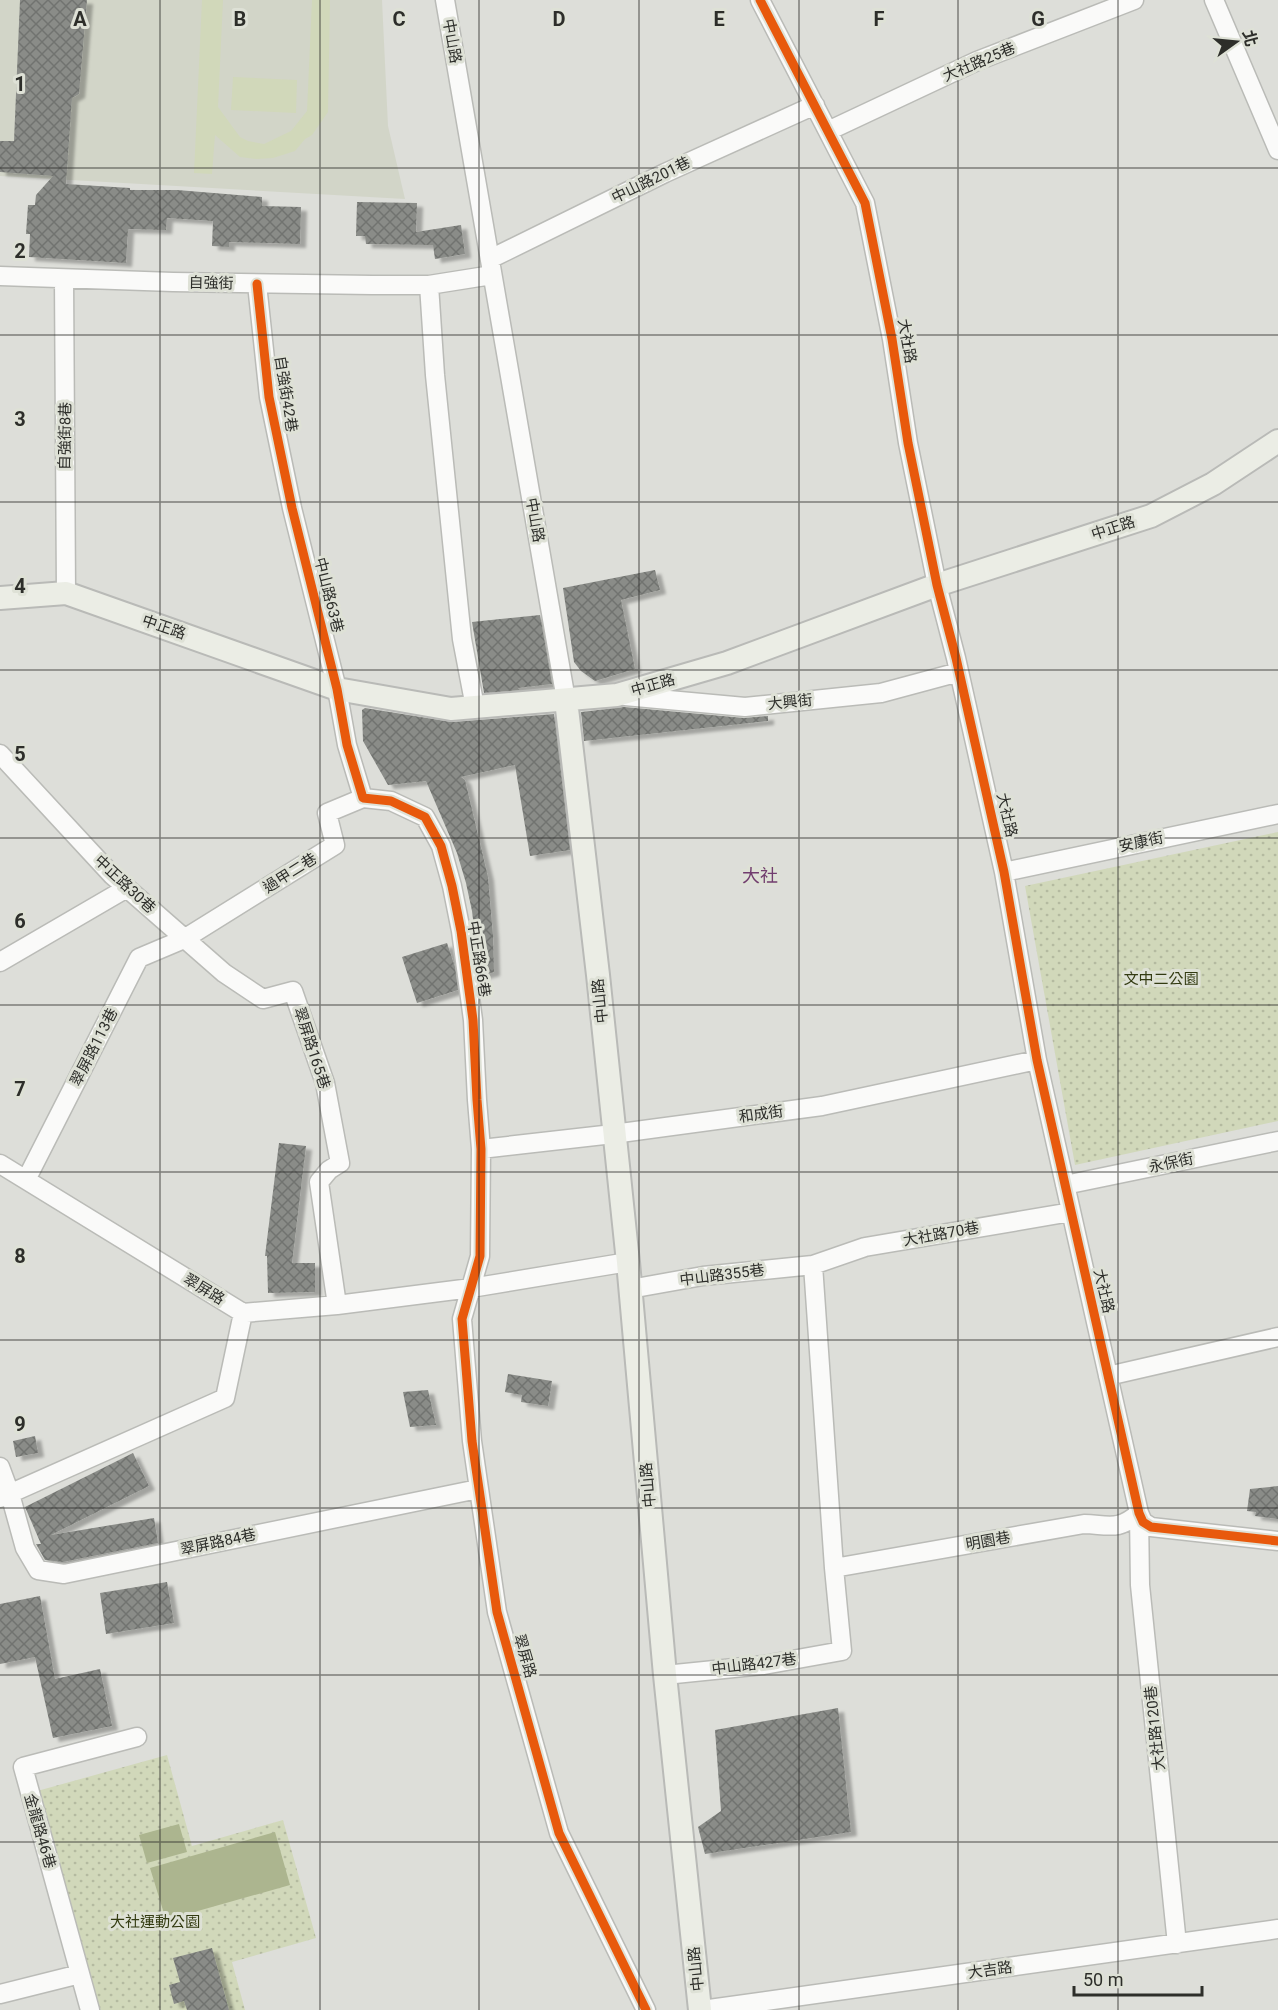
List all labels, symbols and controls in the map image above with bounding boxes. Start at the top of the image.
text: A [73,7,87,31]
text: B [234,7,246,31]
text: C [392,7,406,31]
text: D [553,7,566,31]
text: E [713,7,725,31]
text: F [874,7,885,31]
text: G [1031,7,1045,31]
north arrow [1206,12,1266,72]
street label: 中山路 [439,17,465,65]
text: 北 [1239,28,1261,48]
street label: 大社路25巷 [940,39,1018,85]
text: 1 [14,72,26,96]
street label: 中山路201巷 [609,153,693,207]
text: 2 [14,239,26,263]
street label: 自強街 [188,274,234,292]
street label: 大社路 [894,317,920,365]
street label: 自強街42巷 [271,355,301,433]
street label: 自強街8巷 [55,402,75,470]
text: 3 [14,407,26,431]
street label: 中山路 [522,496,548,544]
street label: 中正路 [1089,512,1137,544]
street label: 中山路63巷 [311,556,347,634]
text: 4 [14,574,26,598]
street label: 中正路 [140,611,188,643]
street label: 中正路 [629,670,677,700]
street label: 大興街 [767,691,813,713]
text: 5 [14,742,26,766]
street label: 大社路 [993,791,1021,839]
street label: 安康街 [1117,829,1165,855]
street label: 過甲二巷 [260,849,320,897]
street label: 中正路30巷 [91,851,159,917]
district label: 大社 [742,865,778,886]
text: 6 [14,909,26,933]
street label: 中正路66巷 [464,920,494,998]
park label: 文中二公園 [1123,970,1199,988]
street label: 中山路 [589,978,611,1024]
street label: 翠屏路113巷 [67,1005,121,1089]
street label: 翠屏路165巷 [290,1005,334,1091]
text: 7 [14,1077,26,1101]
street label: 和成街 [737,1102,785,1126]
street label: 永保街 [1147,1150,1195,1176]
street label: 大社路70巷 [902,1218,980,1250]
text: 8 [14,1244,26,1268]
street label: 中山路355巷 [679,1261,765,1289]
street label: 大社路 [1090,1267,1118,1315]
street label: 翠屏路 [180,1270,228,1308]
text: 9 [14,1412,26,1436]
street label: 中山路 [637,1462,659,1508]
street label: 翠屏路84巷 [179,1525,257,1559]
street label: 明園巷 [964,1528,1012,1554]
street label: 翠屏路 [510,1632,540,1680]
street label: 中山路427巷 [711,1650,797,1678]
street label: 大社路120巷 [1142,1685,1168,1771]
street label: 金龍路46巷 [21,1792,59,1870]
park label: 大社運動公園 [110,1913,200,1931]
street label: 中山路 [685,1946,707,1992]
street label: 大吉路 [966,1958,1014,1982]
scale bar [1074,1959,1202,1997]
text: 50 m [1083,1969,1123,1990]

